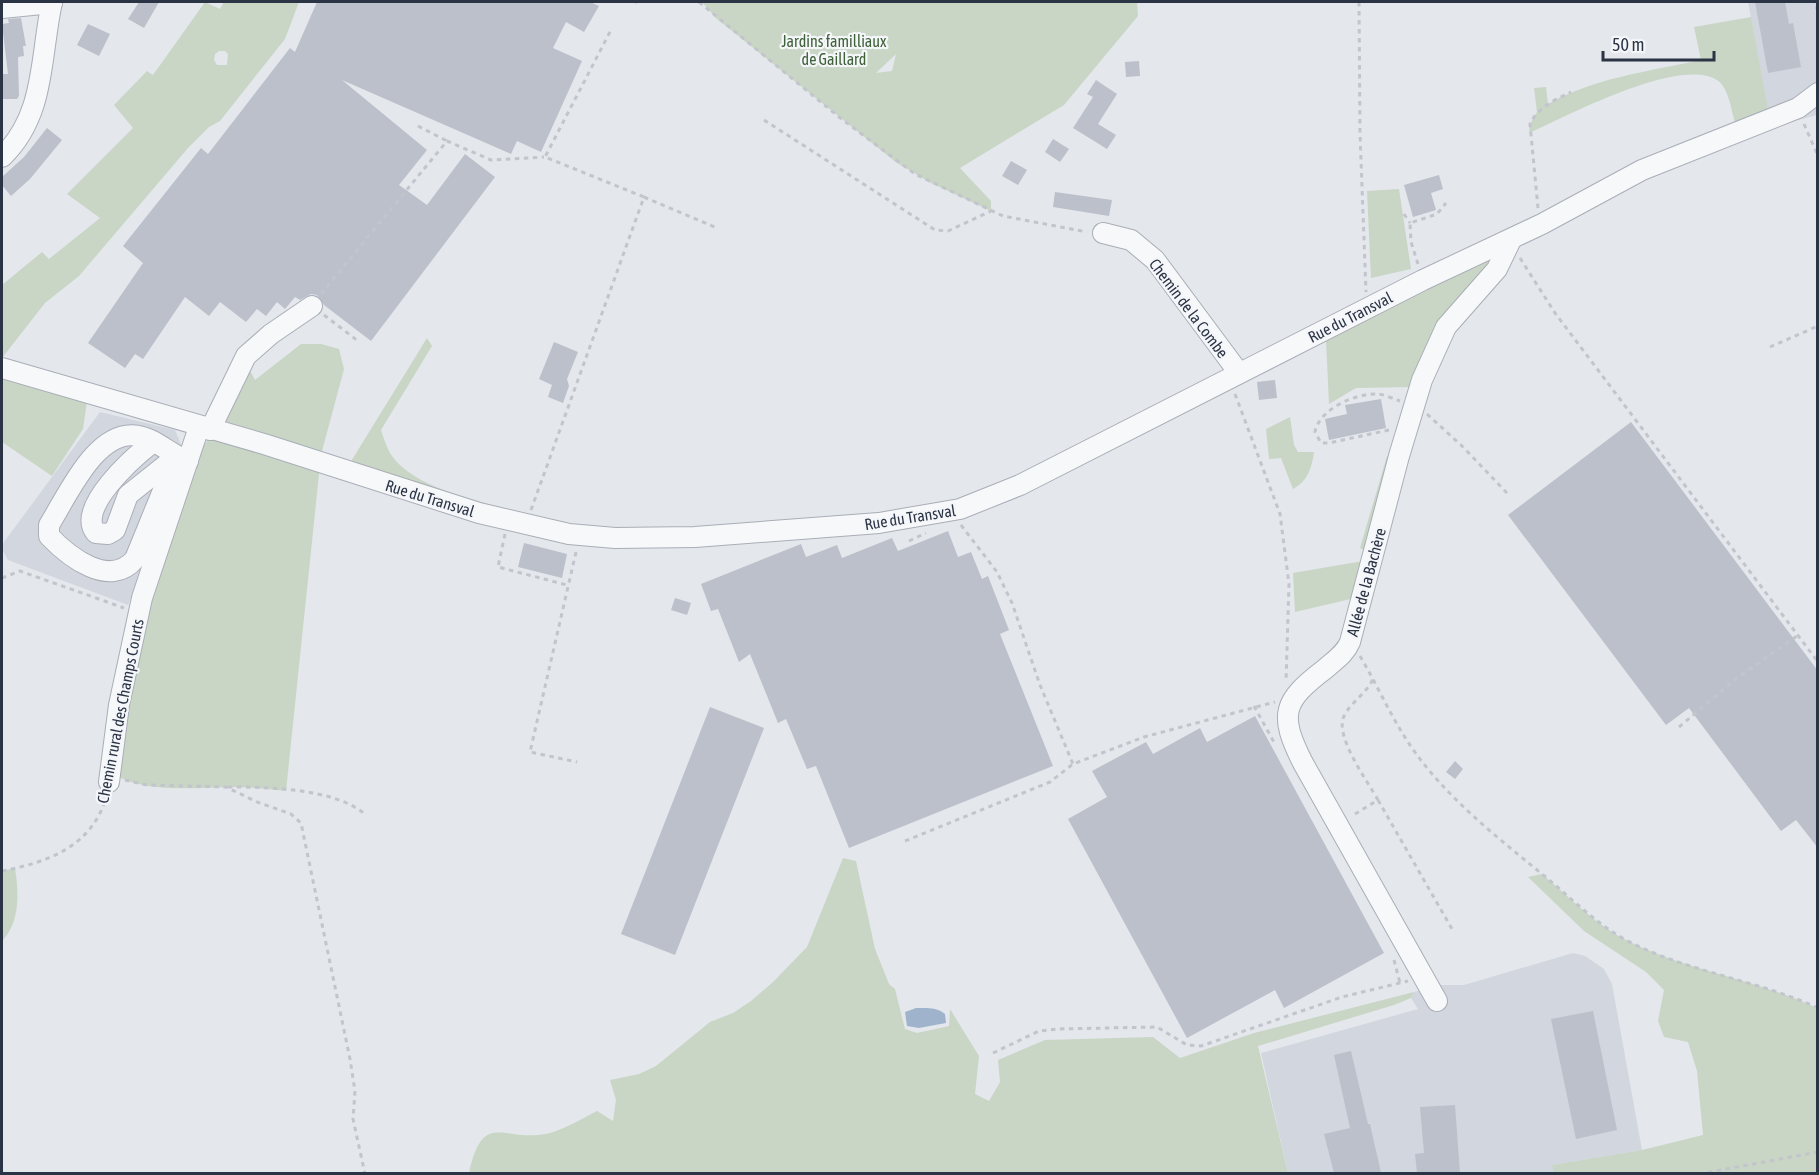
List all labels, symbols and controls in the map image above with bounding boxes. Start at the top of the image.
scale bar [1603,24,1714,62]
park label: Jardins familliaux de Gaillard [782,32,887,68]
text: 50 m [1612,34,1644,55]
street label: Chemin de la Combe [1146,255,1232,361]
street label: Rue du Transval [1305,288,1396,346]
street label: Rue du Transval [383,476,477,520]
street label: Rue du Transval [863,501,958,533]
street label: Allée de la Bachère [1343,526,1389,638]
street label: Chemin rural des Champs Courts [93,617,148,805]

